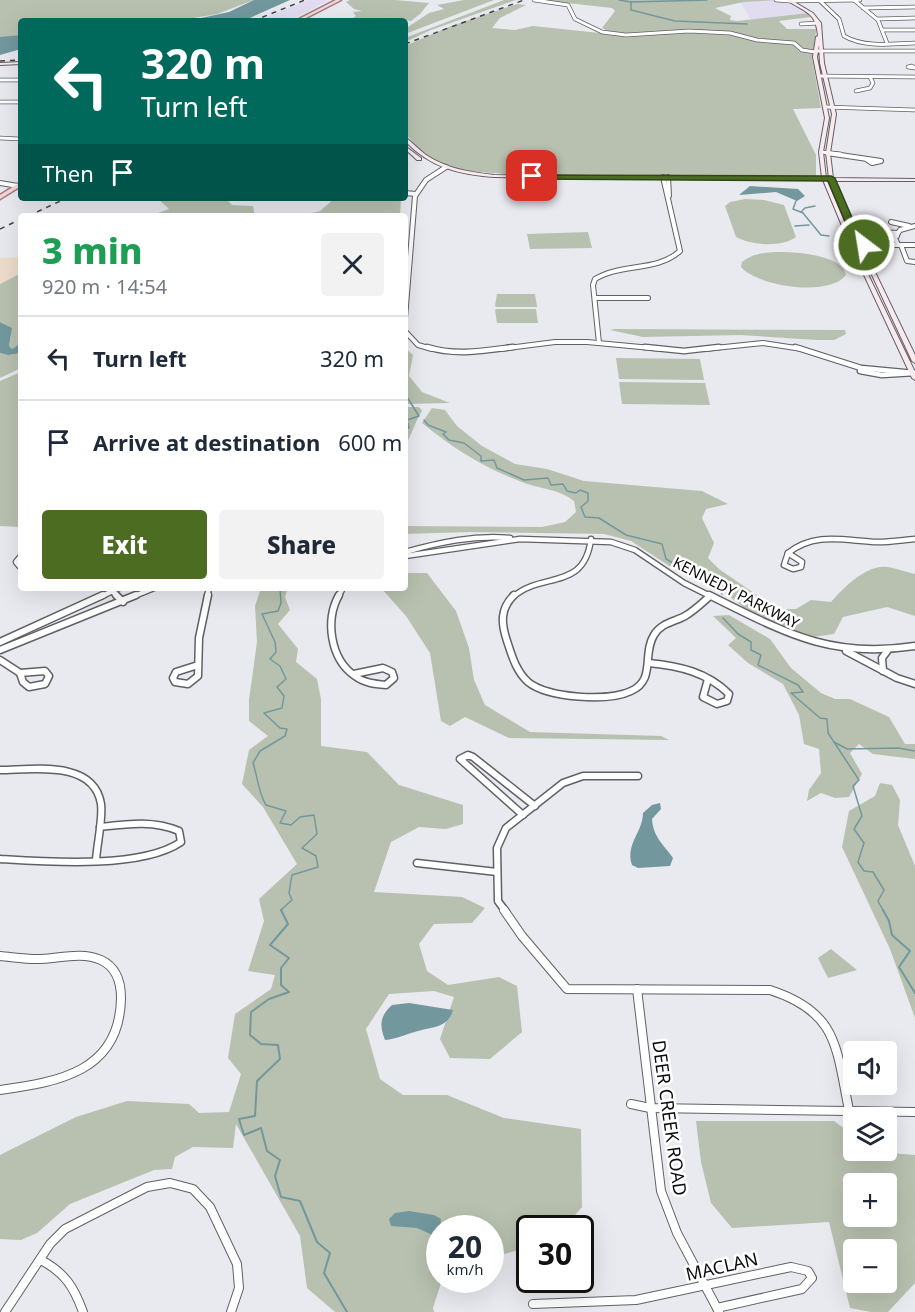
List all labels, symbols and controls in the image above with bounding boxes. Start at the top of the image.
text: 320 m [141,34,265,91]
icon: left [42,42,120,120]
text: Turn left [141,88,247,125]
pin [506,150,557,201]
icon: arrive [106,156,139,189]
text: Then [42,158,94,188]
icon: arrive [515,159,548,192]
position arrow [832,213,896,277]
text: 3 min [42,226,143,275]
button: close [321,233,384,296]
text: 920 m · 14:54 [42,273,167,300]
icon: left [42,342,75,375]
text: Turn left [93,343,187,373]
text: 320 m [320,343,384,373]
icon: arrive [42,426,75,459]
text: Arrive at destination [93,427,320,457]
text: 600 m [338,427,402,457]
button: Exit [42,510,207,579]
button: Share [219,510,384,579]
street label: KENNEDY PARKWAY [670,552,803,633]
street label: DEER CREEK ROAD [647,1038,693,1197]
map controls [843,1041,897,1293]
button: sound [843,1041,897,1095]
button: layers [843,1107,897,1161]
button: + [843,1173,897,1227]
speed limit sign: 30 [516,1215,594,1293]
text: 20 [448,1226,482,1267]
button: − [843,1239,897,1293]
street label: MACLAN [683,1246,760,1286]
text: km/h [447,1259,483,1279]

